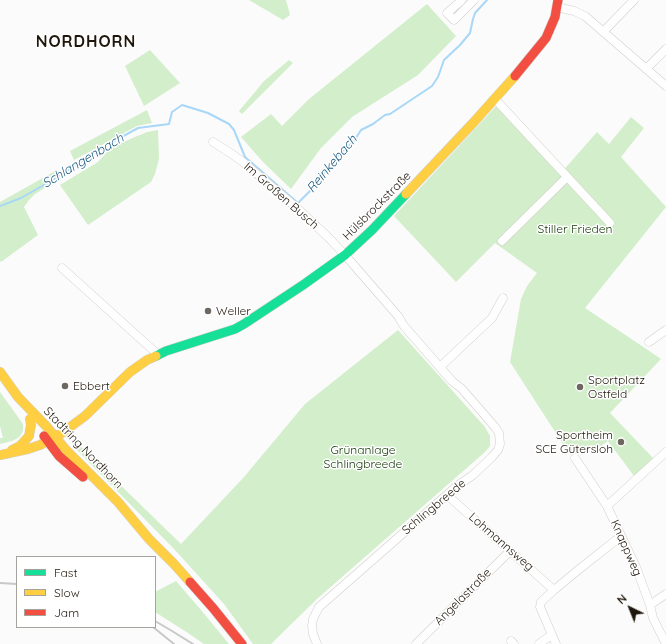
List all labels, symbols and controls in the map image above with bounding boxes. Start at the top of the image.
district label: NORDHORN [36,32,136,52]
water label: Schlangenbach [39,131,127,191]
water label: Reinkebach [303,132,361,196]
street label: Im Großen Busch [241,159,321,233]
street label: Hülsbrockstraße [340,169,414,243]
park label: Stiller Frieden [537,222,613,236]
place label: Weller [216,304,251,318]
marker: Weller [203,306,213,316]
place label: Sportplatz Ostfeld [588,373,645,401]
place label: Ebbert [73,379,110,393]
marker: Ebbert [60,381,70,391]
marker: Sportplatz Ostfeld [575,382,585,392]
street label: Stadtring Nordhorn [40,404,126,492]
place label: Sportheim SCE Gütersloh [535,428,613,456]
marker: Sportheim SCE Gütersloh [616,437,626,447]
park label: Grünanlage Schlingbreede [324,443,402,471]
street label: Schlingbreede [399,476,469,538]
street label: Lohmannsweg [466,510,536,574]
street label: Knappweg [607,518,645,578]
legend [16,556,156,628]
text: Fast [54,565,78,580]
street label: Angelastraße [432,566,494,628]
text: Slow [54,585,80,600]
north arrow [610,588,650,628]
text: N [614,591,630,607]
text: Jam [54,605,79,620]

